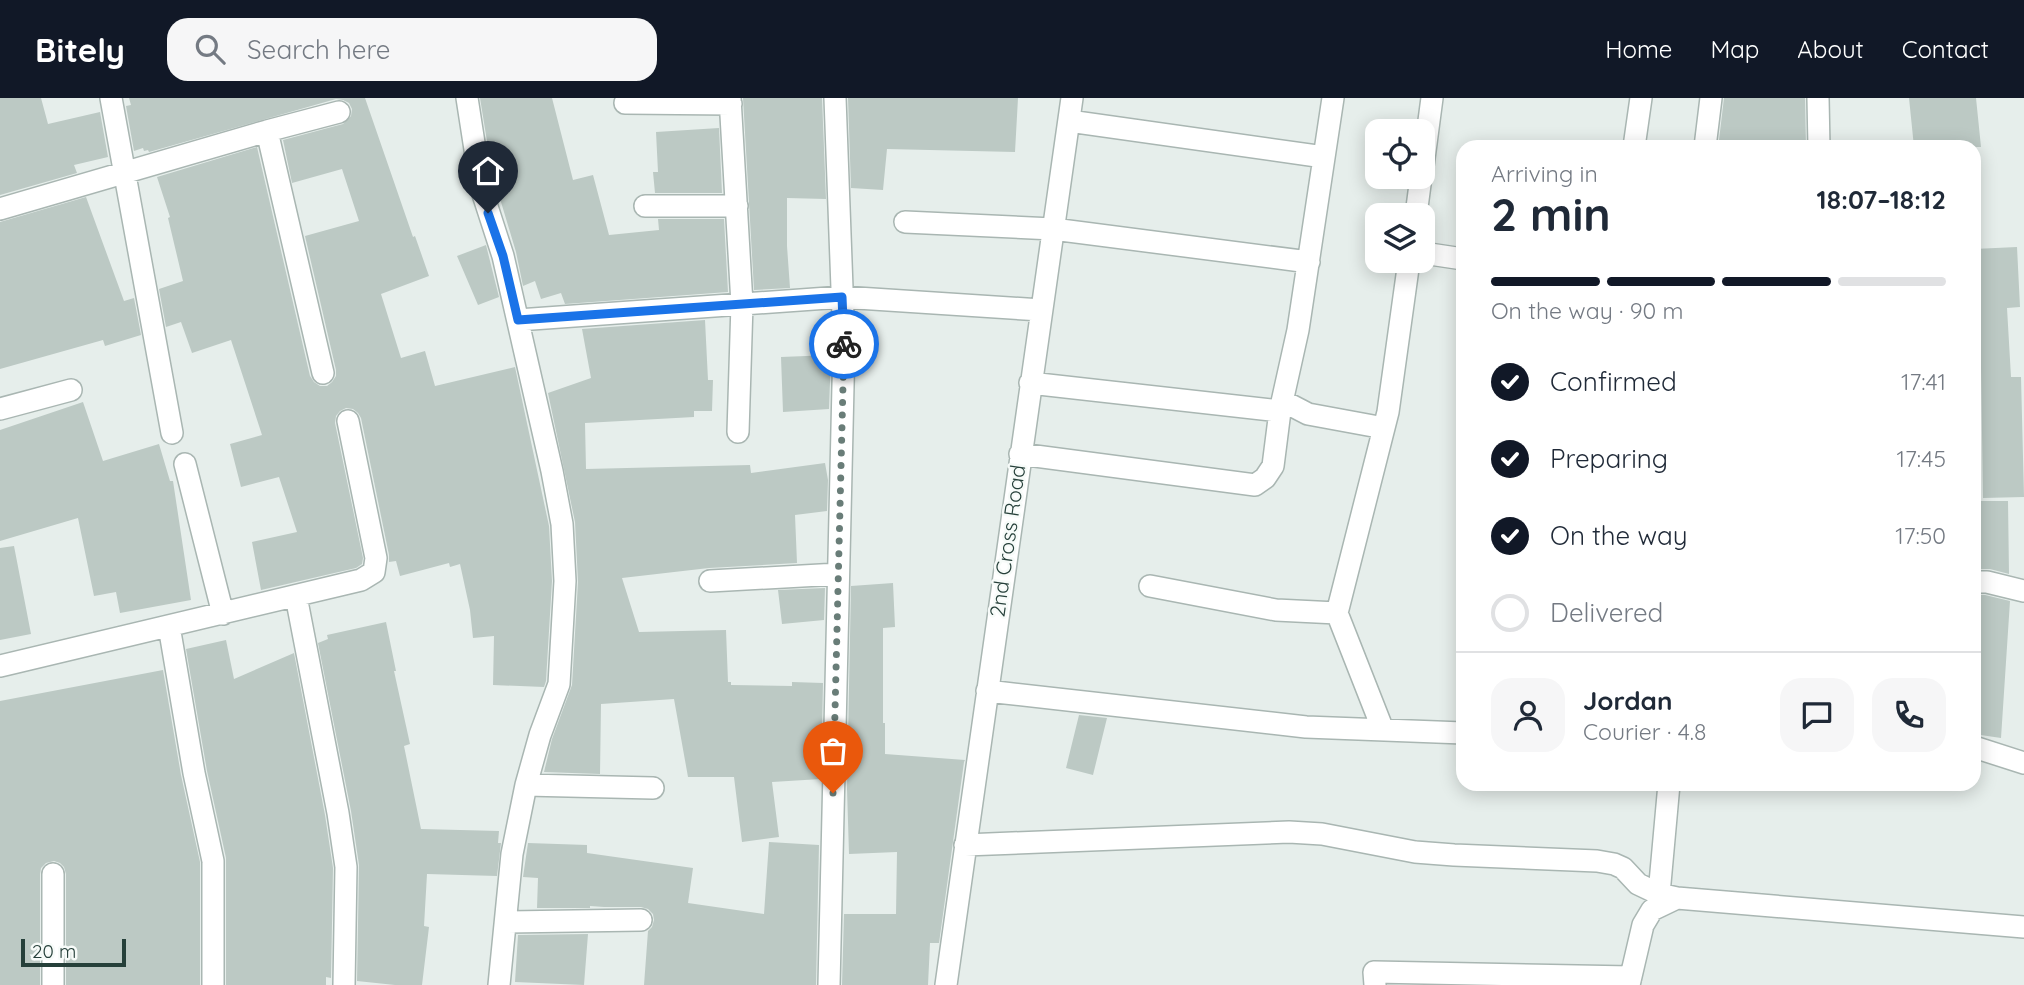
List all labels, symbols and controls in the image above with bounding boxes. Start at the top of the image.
search box [167,18,657,81]
text: Bitely [35,29,125,70]
icon: search [191,30,229,68]
text: Search here [247,33,391,66]
text: Home [1605,34,1672,64]
text: Map [1710,34,1759,64]
text: About [1797,34,1864,64]
text: Contact [1902,34,1989,64]
map controls [1365,119,1435,273]
button: locate [1365,119,1435,189]
pin [458,141,518,213]
icon: home [469,152,507,190]
text: Arriving in [1491,159,1598,188]
text: 18:07–18:12 [1817,183,1946,216]
text: 2 min [1491,185,1611,243]
button: layers [1365,203,1435,273]
text: On the way · 90 m [1491,296,1684,325]
courier [809,309,879,379]
icon: bike [825,325,863,363]
icon: check [1491,363,1529,401]
text: Confirmed [1550,365,1677,398]
text: 17:41 [1901,367,1946,396]
icon: check [1491,440,1529,478]
text: Preparing [1550,442,1668,475]
text: 17:45 [1897,444,1946,473]
street label: 2nd Cross Road [983,463,1031,619]
icon: check [1491,517,1529,555]
text: On the way [1550,519,1688,552]
text: 17:50 [1895,521,1946,550]
text: Delivered [1550,596,1663,629]
button: person [1491,678,1565,752]
button: chat [1780,678,1854,752]
button: phone [1872,678,1946,752]
text: Jordan [1583,684,1672,717]
text: Courier · 4.8 [1583,717,1706,746]
pin [803,721,863,793]
icon: bag [814,732,852,770]
scale bar [21,936,126,968]
text: 20 m [32,939,76,963]

